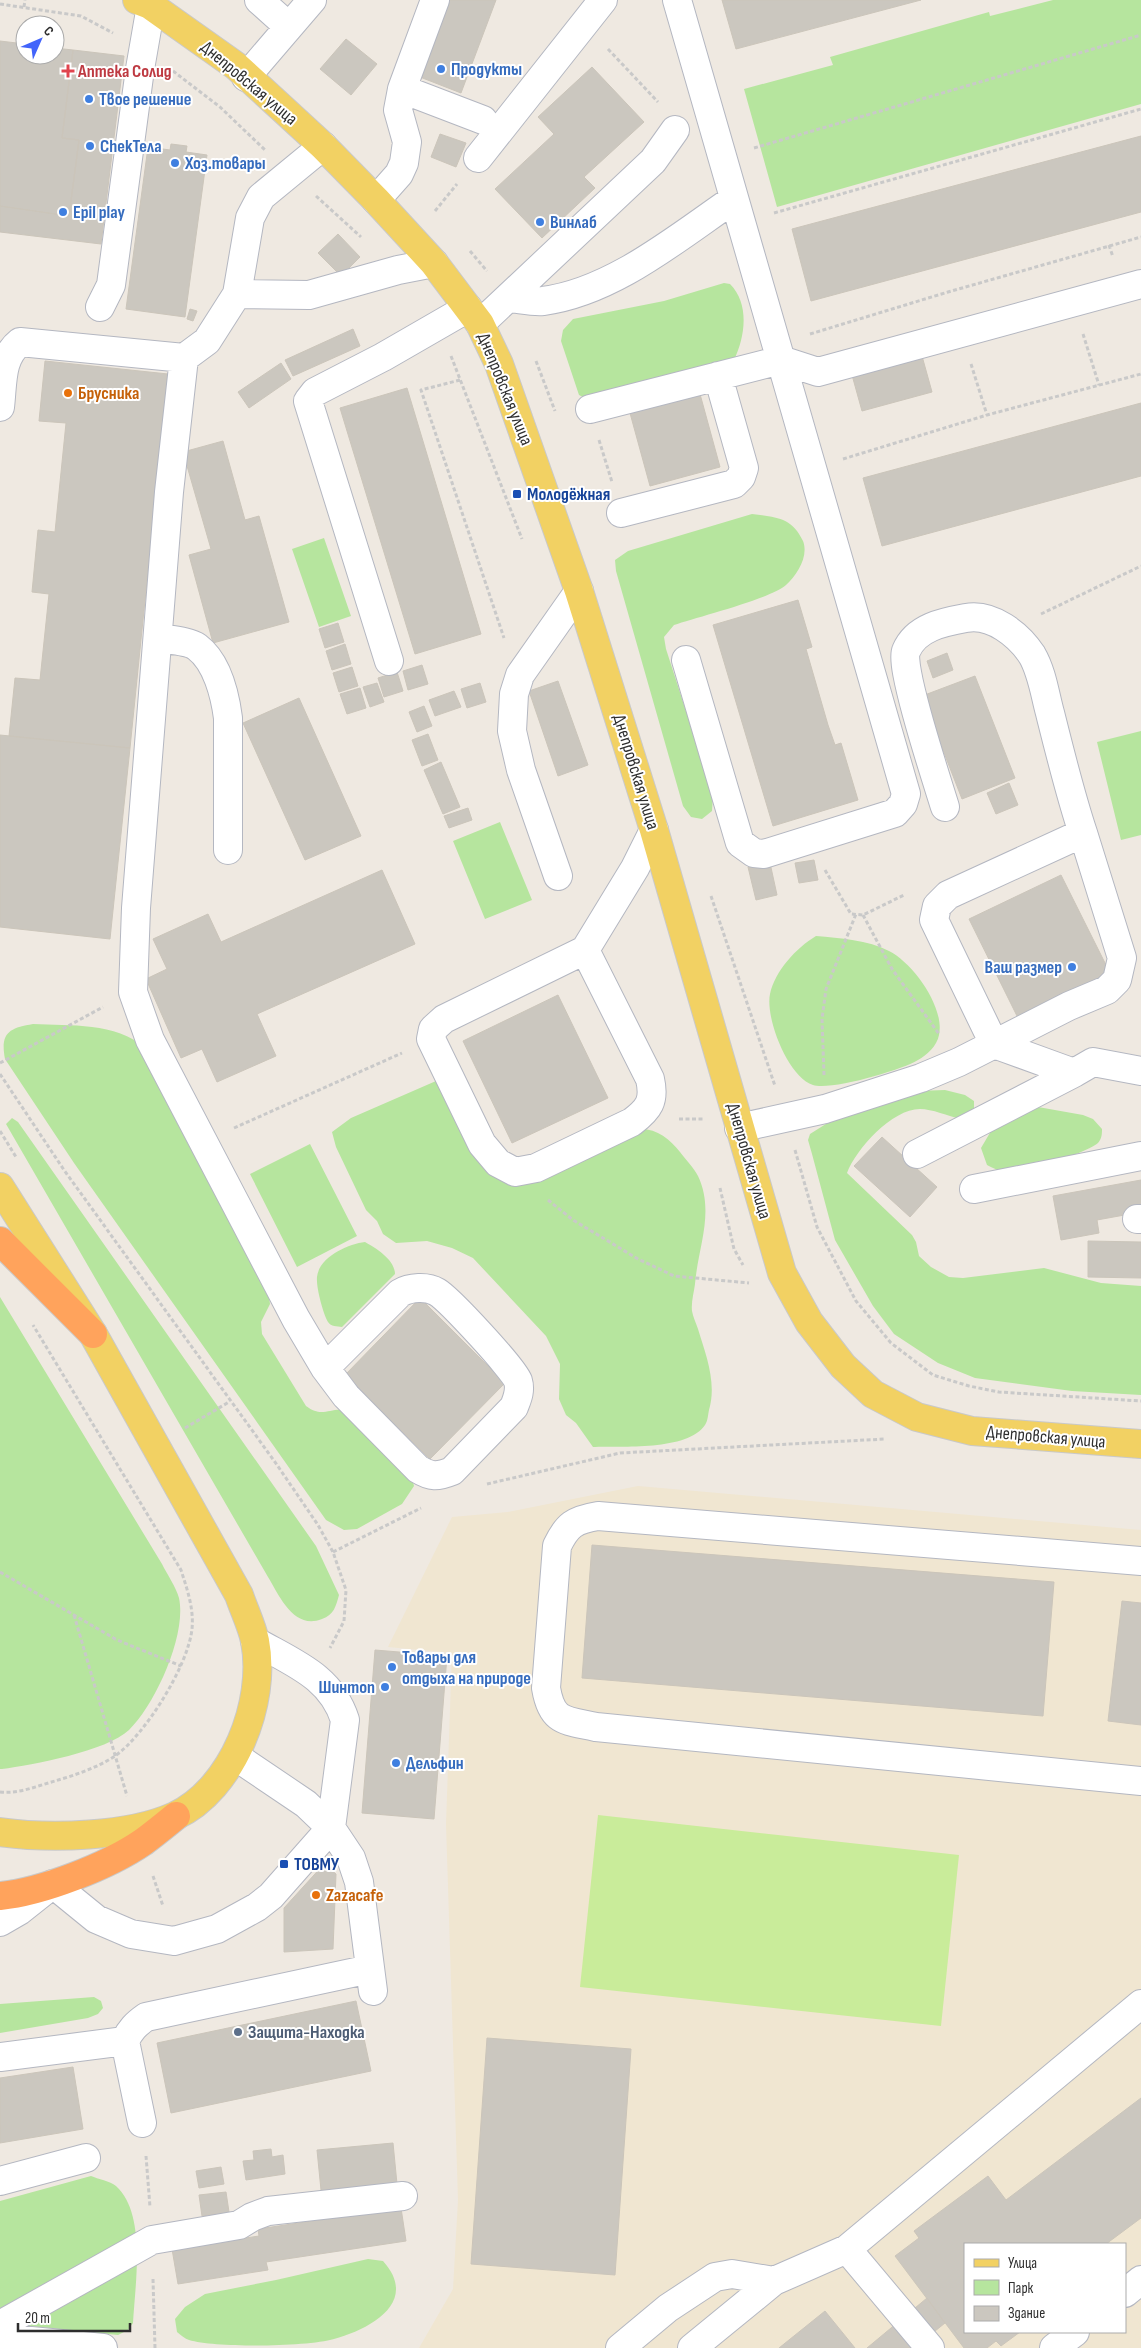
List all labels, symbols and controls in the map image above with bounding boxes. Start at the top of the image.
north arrow [15,15,65,65]
text: С [40,23,57,40]
street label: Днепровская улица [196,37,302,129]
place label: Продукты [451,59,522,80]
place label: Аптека Солид [77,61,172,82]
marker: Продукты [435,63,447,75]
marker: Аптека Солид [62,65,74,77]
place label: Твое решение [99,89,191,110]
marker: Твое решение [83,93,95,105]
place label: ChekТела [100,136,162,157]
marker: ChekТела [84,140,96,152]
place label: Хоз.товары [184,153,266,174]
marker: Хоз.товары [169,157,181,169]
place label: Epil play [73,202,125,223]
marker: Epil play [57,206,69,218]
place label: Винлаб [550,212,597,233]
marker: Винлаб [534,216,546,228]
street label: Днепровская улица [473,330,537,448]
place label: Брусника [78,383,139,404]
marker: Брусника [62,387,74,399]
place label: Молодёжная [527,484,610,505]
marker: Молодёжная [511,488,523,500]
street label: Днепровская улица [608,712,664,832]
place label: Ваш размер [985,957,1062,978]
marker: Ваш размер [1066,961,1078,973]
street label: Днепровская улица [722,1101,776,1221]
street label: Днепровская улица [986,1421,1106,1453]
place label: Товары для отдыха на природе [402,1647,531,1689]
marker: Товары для отдыха на природе [386,1661,398,1673]
place label: Шинтоп [319,1677,375,1698]
marker: Шинтоп [379,1681,391,1693]
place label: Дельфин [406,1753,464,1774]
marker: Дельфин [390,1757,402,1769]
place label: ТОВМУ [294,1854,340,1875]
marker: ТОВМУ [278,1858,290,1870]
place label: Zazacafe [326,1885,383,1906]
marker: Zazacafe [310,1889,322,1901]
place label: Защита-Находка [248,2022,365,2043]
marker: Защита-Находка [232,2026,244,2038]
legend [964,2243,1126,2333]
text: Улица [1008,2254,1037,2273]
text: Парк [1008,2279,1034,2298]
scale bar [18,2300,130,2332]
text: Здание [1008,2304,1045,2323]
text: 20 m [25,2309,50,2328]

